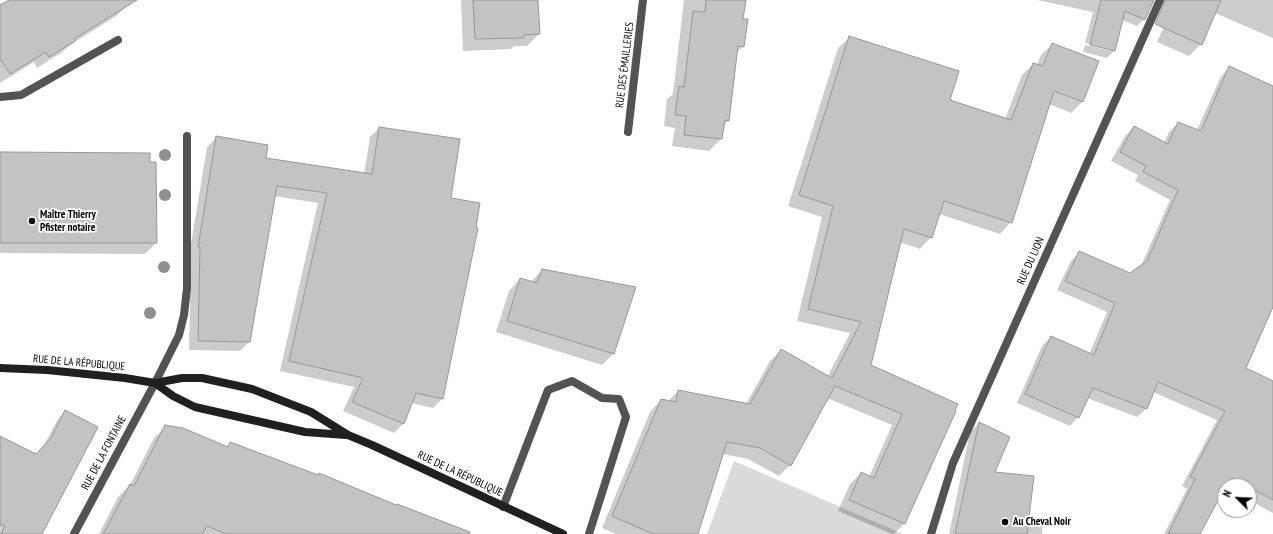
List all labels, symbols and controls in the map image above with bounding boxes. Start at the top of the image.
street label: RUE DES ÉMAILLERIES [613,21,637,109]
place label: Maître Thierry Pfister notaire [40,208,96,234]
marker: Maître Thierry Pfister notaire [27,216,37,226]
street label: RUE DU LION [1015,235,1047,287]
street label: RUE DE LA RÉPUBLIQUE [32,352,126,374]
street label: RUE DE LA FONTAINE [79,414,129,492]
street label: RUE DE LA RÉPUBLIQUE [415,448,505,500]
north arrow [1217,478,1257,518]
text: N [1219,488,1235,499]
place label: Au Cheval Noir [1013,515,1071,529]
marker: Au Cheval Noir [1000,517,1010,527]

